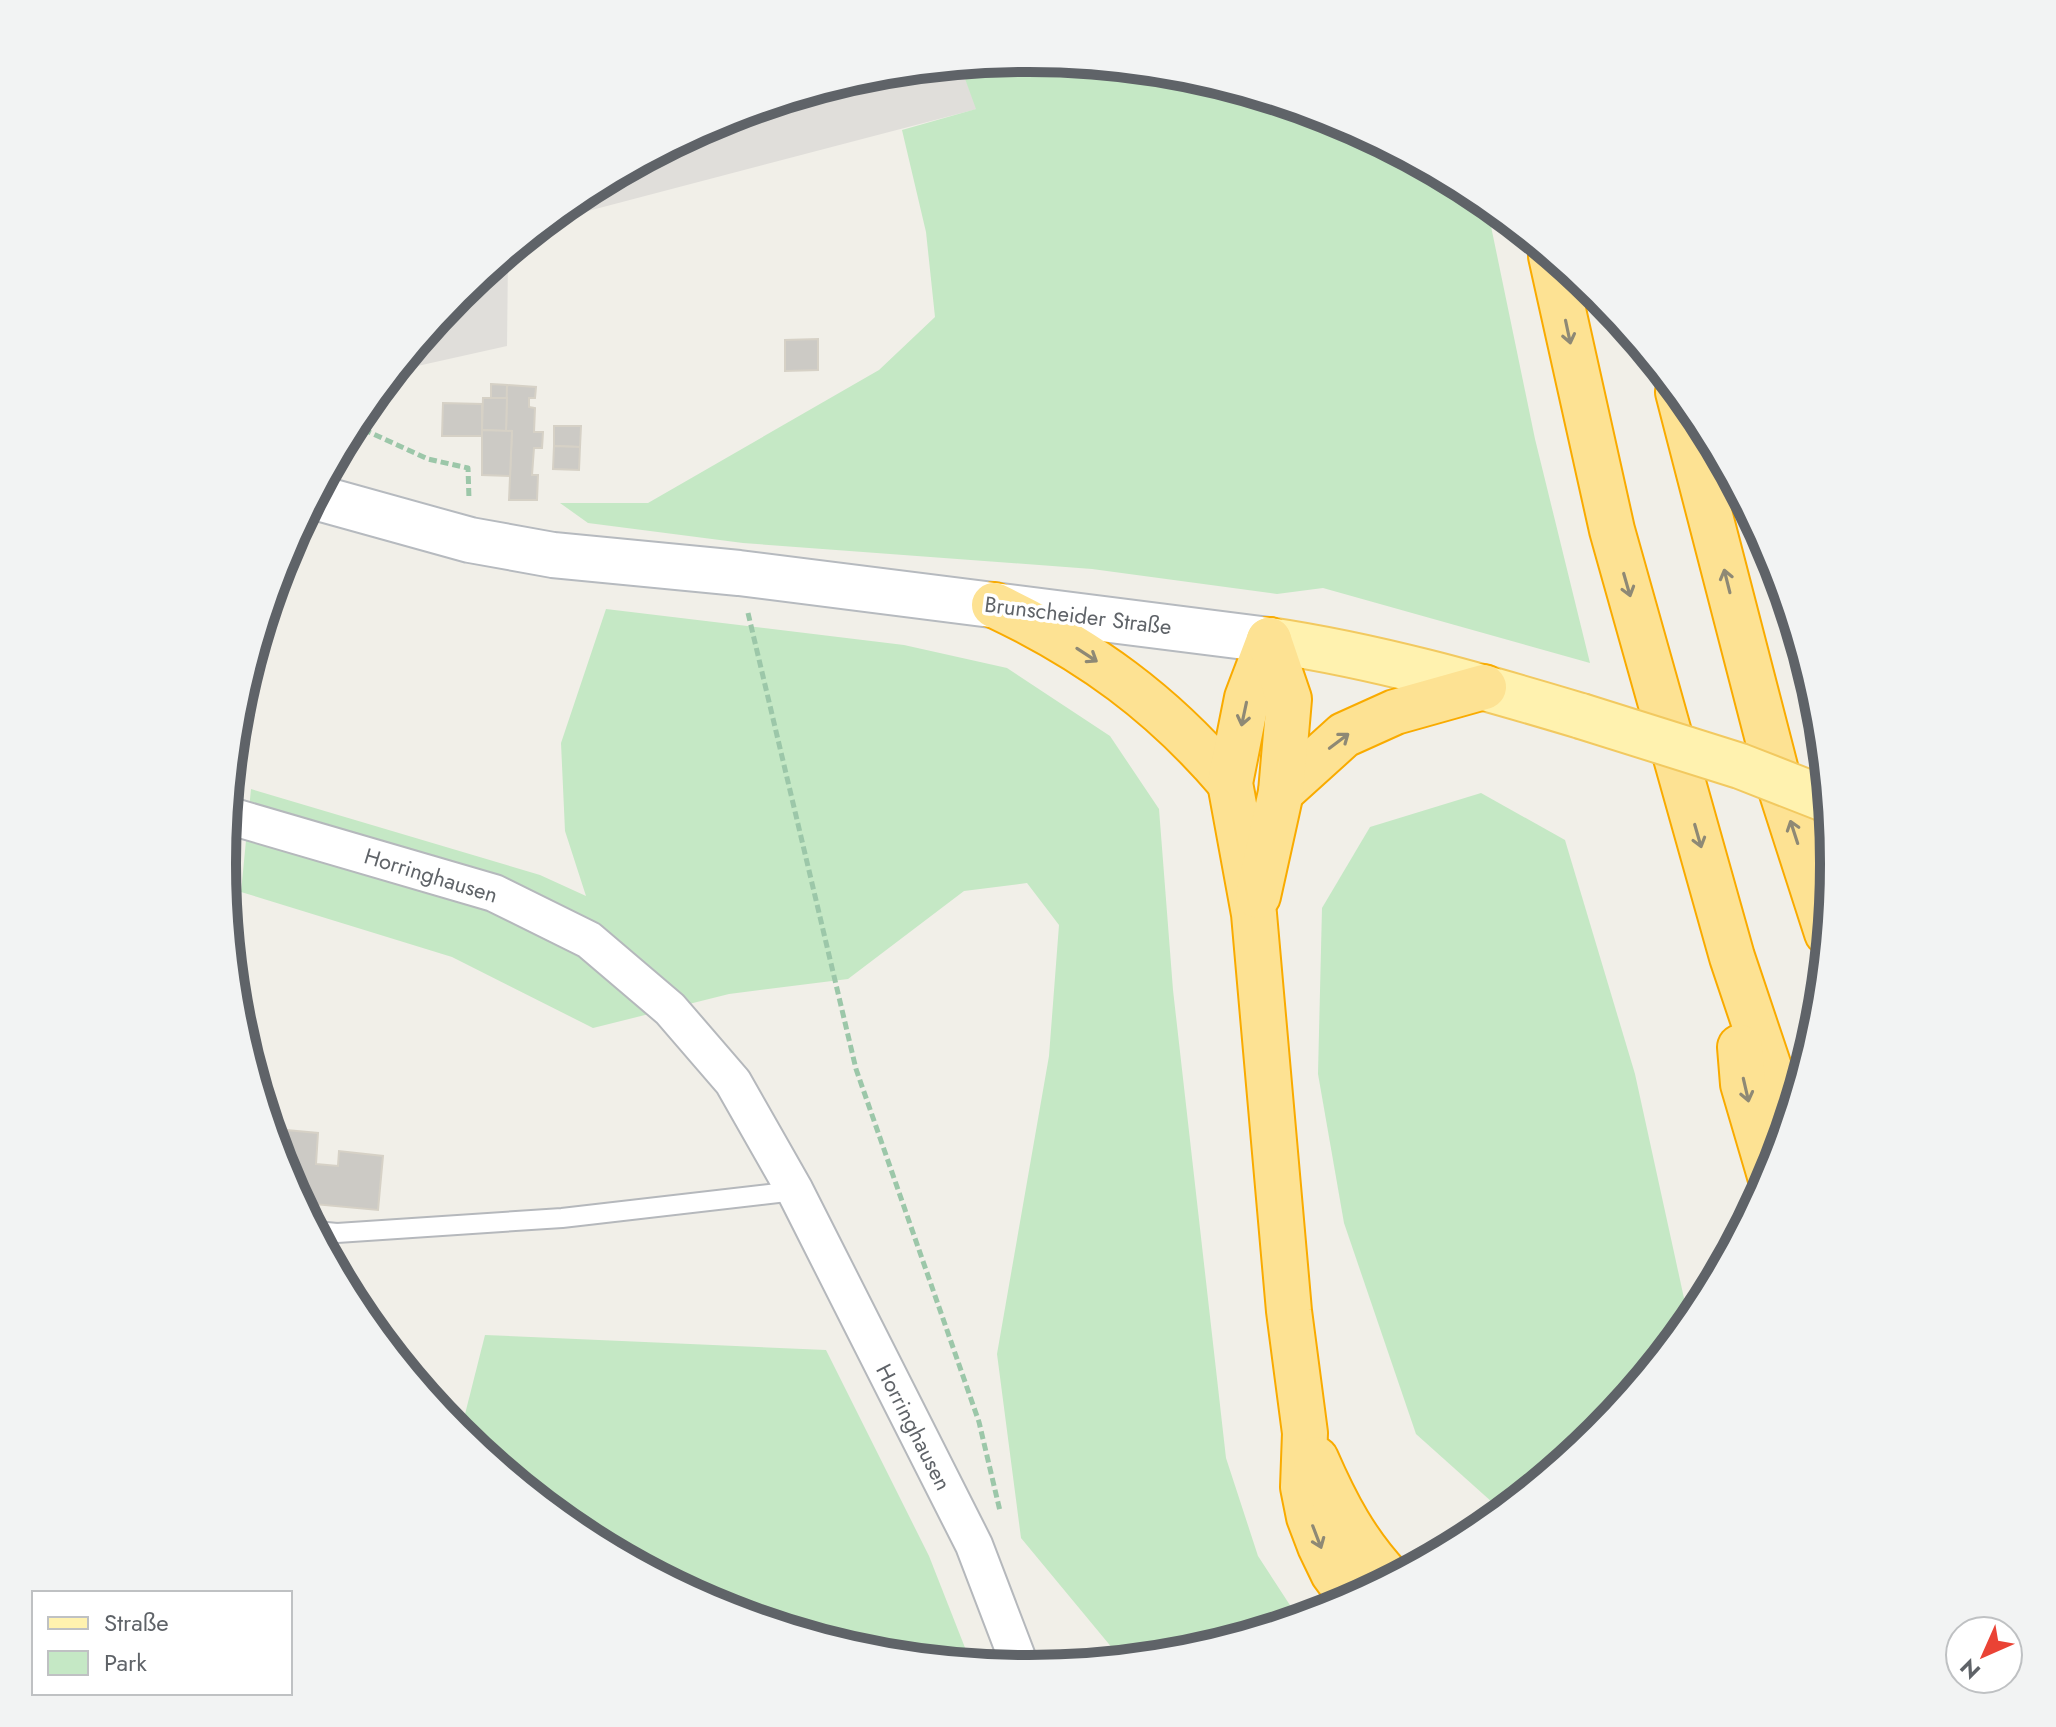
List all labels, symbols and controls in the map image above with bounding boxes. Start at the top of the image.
one-way arrow [1561,319,1576,344]
one-way arrow [1718,569,1733,595]
one-way arrow [1620,572,1635,598]
street label: Brunscheider Straße [983,588,1173,642]
one-way arrow [1075,648,1098,664]
one-way arrow [1236,700,1251,726]
one-way arrow [1328,732,1349,749]
one-way arrow [1786,820,1801,845]
one-way arrow [1691,822,1706,848]
street label: Horringhausen [360,840,502,910]
one-way arrow [1739,1076,1754,1102]
street label: Horringhausen [868,1358,960,1496]
one-way arrow [1311,1524,1325,1549]
legend [32,1591,292,1695]
text: Straße [104,1605,169,1640]
north arrow [1944,1615,2024,1695]
text: Park [104,1645,147,1680]
text: N [1952,1652,1987,1687]

